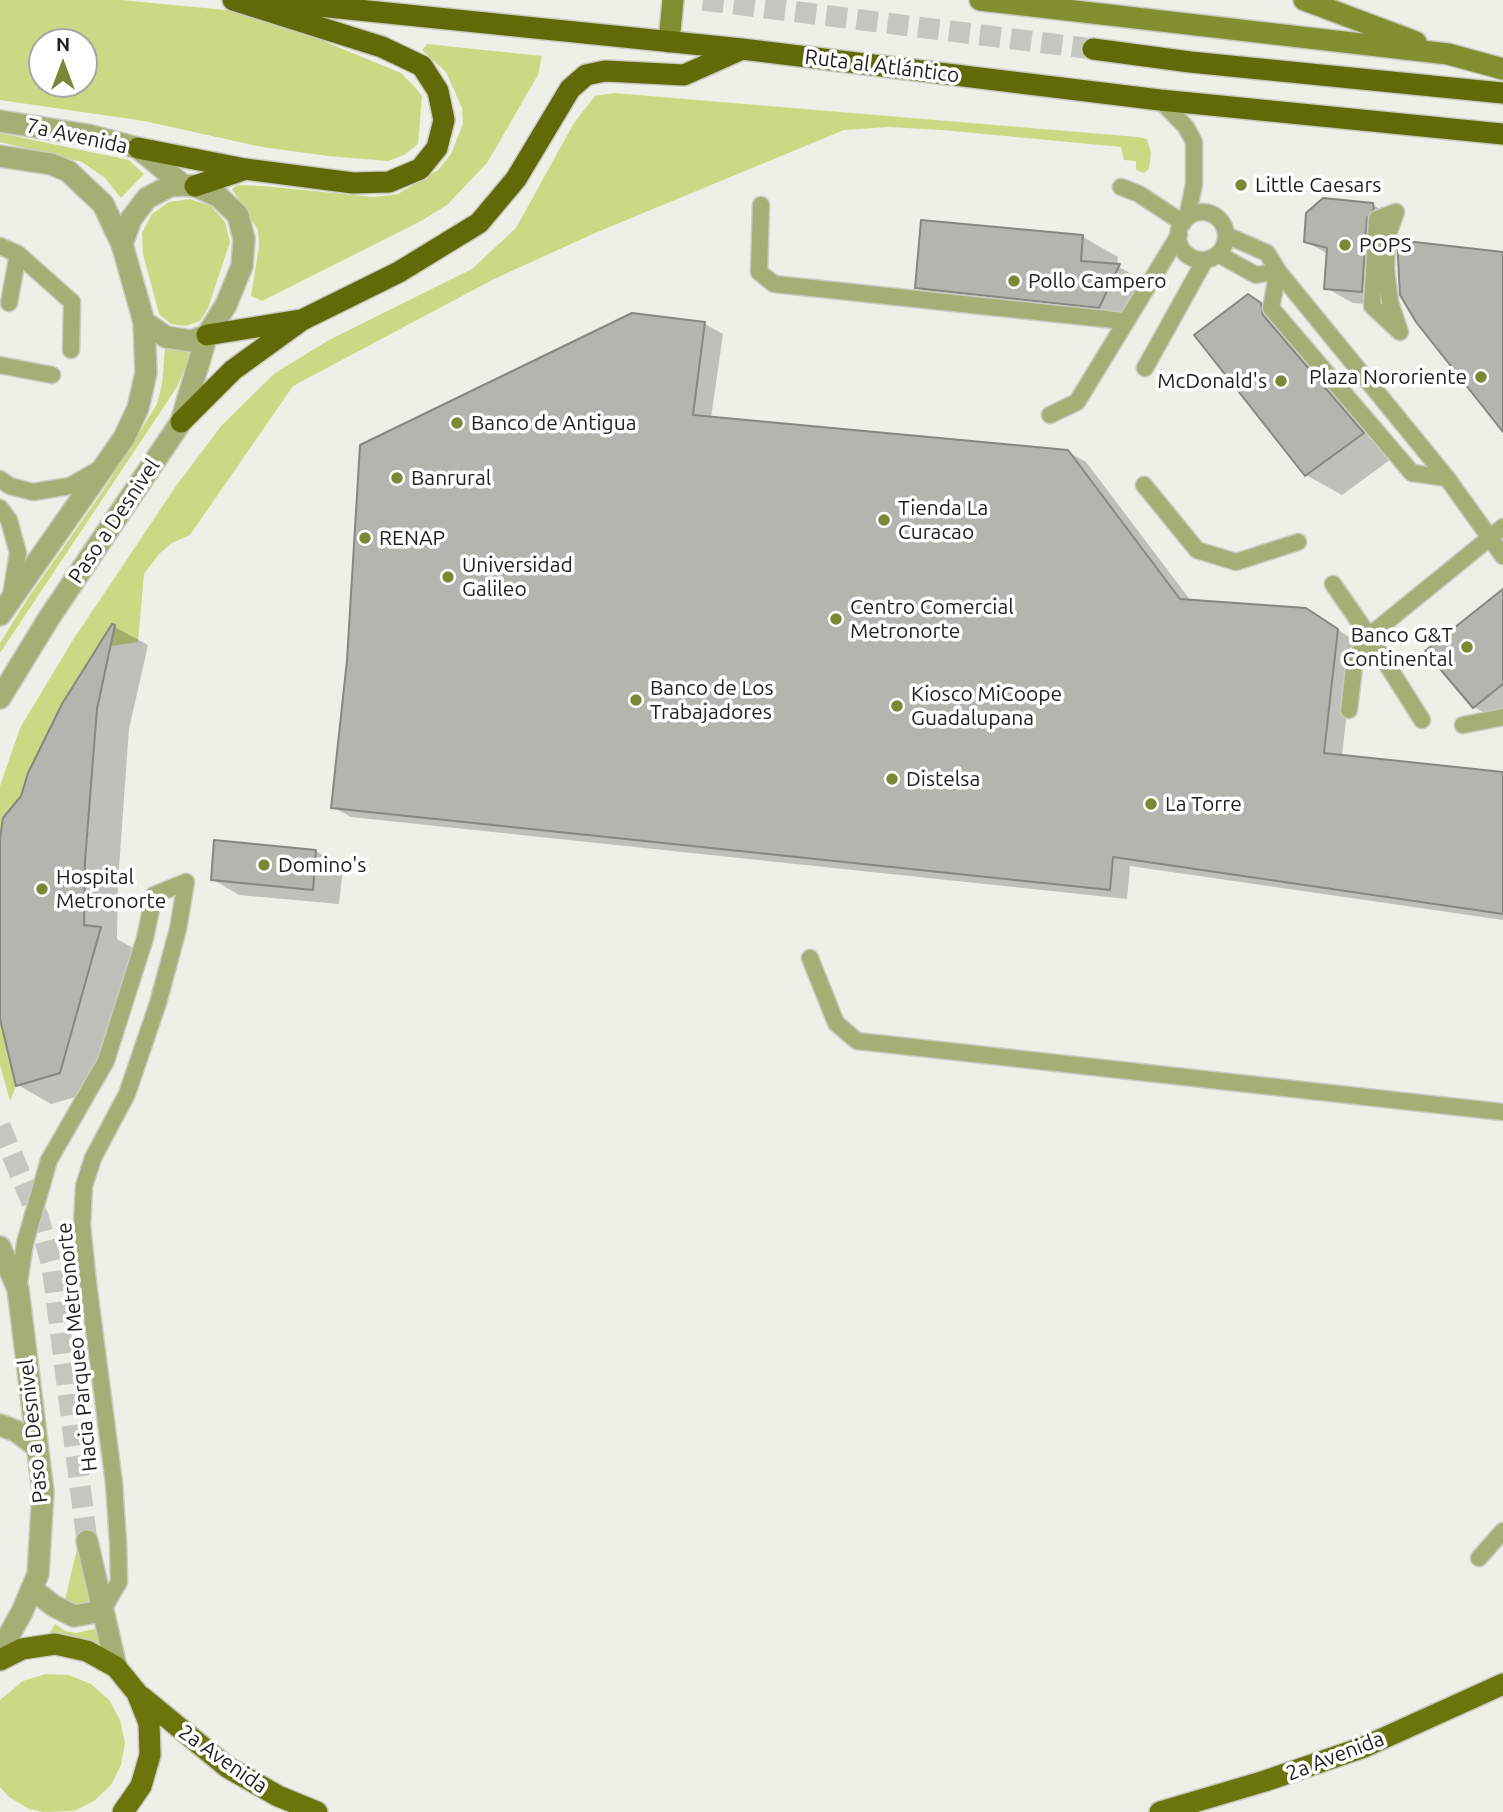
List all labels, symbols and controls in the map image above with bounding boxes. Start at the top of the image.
north arrow [28,28,98,98]
text: N [56,33,70,55]
street label: Ruta al Atlántico [803,44,961,88]
street label: 7a Avenida [24,113,130,159]
place label: Little Caesars [1255,172,1381,198]
marker: Little Caesars [1233,177,1249,193]
place label: POPS [1359,232,1411,258]
marker: POPS [1337,237,1353,253]
place label: Pollo Campero [1028,268,1167,294]
marker: Pollo Campero [1006,273,1022,289]
place label: Plaza Nororiente [1309,364,1467,390]
place label: McDonald's [1157,368,1267,394]
marker: Plaza Nororiente [1473,369,1489,385]
marker: McDonald's [1273,373,1289,389]
place label: Banco de Antigua [471,410,636,436]
marker: Banco de Antigua [449,415,465,431]
street label: Paso a Desnivel [63,454,165,588]
place label: Banrural [411,465,491,491]
marker: Banrural [389,470,405,486]
place label: Tienda La Curacao [898,495,988,545]
marker: Tienda La Curacao [876,512,892,528]
place label: RENAP [379,525,445,551]
marker: RENAP [357,530,373,546]
place label: Universidad Galileo [462,552,573,602]
marker: Universidad Galileo [440,569,456,585]
place label: Centro Comercial Metronorte [850,594,1014,644]
marker: Centro Comercial Metronorte [828,611,844,627]
place label: Banco G&T Continental [1342,622,1453,672]
marker: Banco G&T Continental [1459,639,1475,655]
place label: Banco de Los Trabajadores [650,675,774,725]
place label: Kiosco MiCoope Guadalupana [911,681,1062,731]
marker: Banco de Los Trabajadores [628,692,644,708]
marker: Kiosco MiCoope Guadalupana [889,698,905,714]
place label: Distelsa [906,766,980,792]
marker: Distelsa [884,771,900,787]
place label: La Torre [1165,791,1242,817]
marker: La Torre [1143,796,1159,812]
place label: Domino's [278,852,366,878]
marker: Domino's [256,857,272,873]
place label: Hospital Metronorte [56,864,166,914]
marker: Hospital Metronorte [34,881,50,897]
street label: Hacia Parqueo Metronorte [51,1221,103,1473]
street label: Paso a Desnivel [13,1358,53,1504]
street label: 2a Avenida [174,1719,272,1799]
street label: 2a Avenida [1283,1726,1387,1786]

